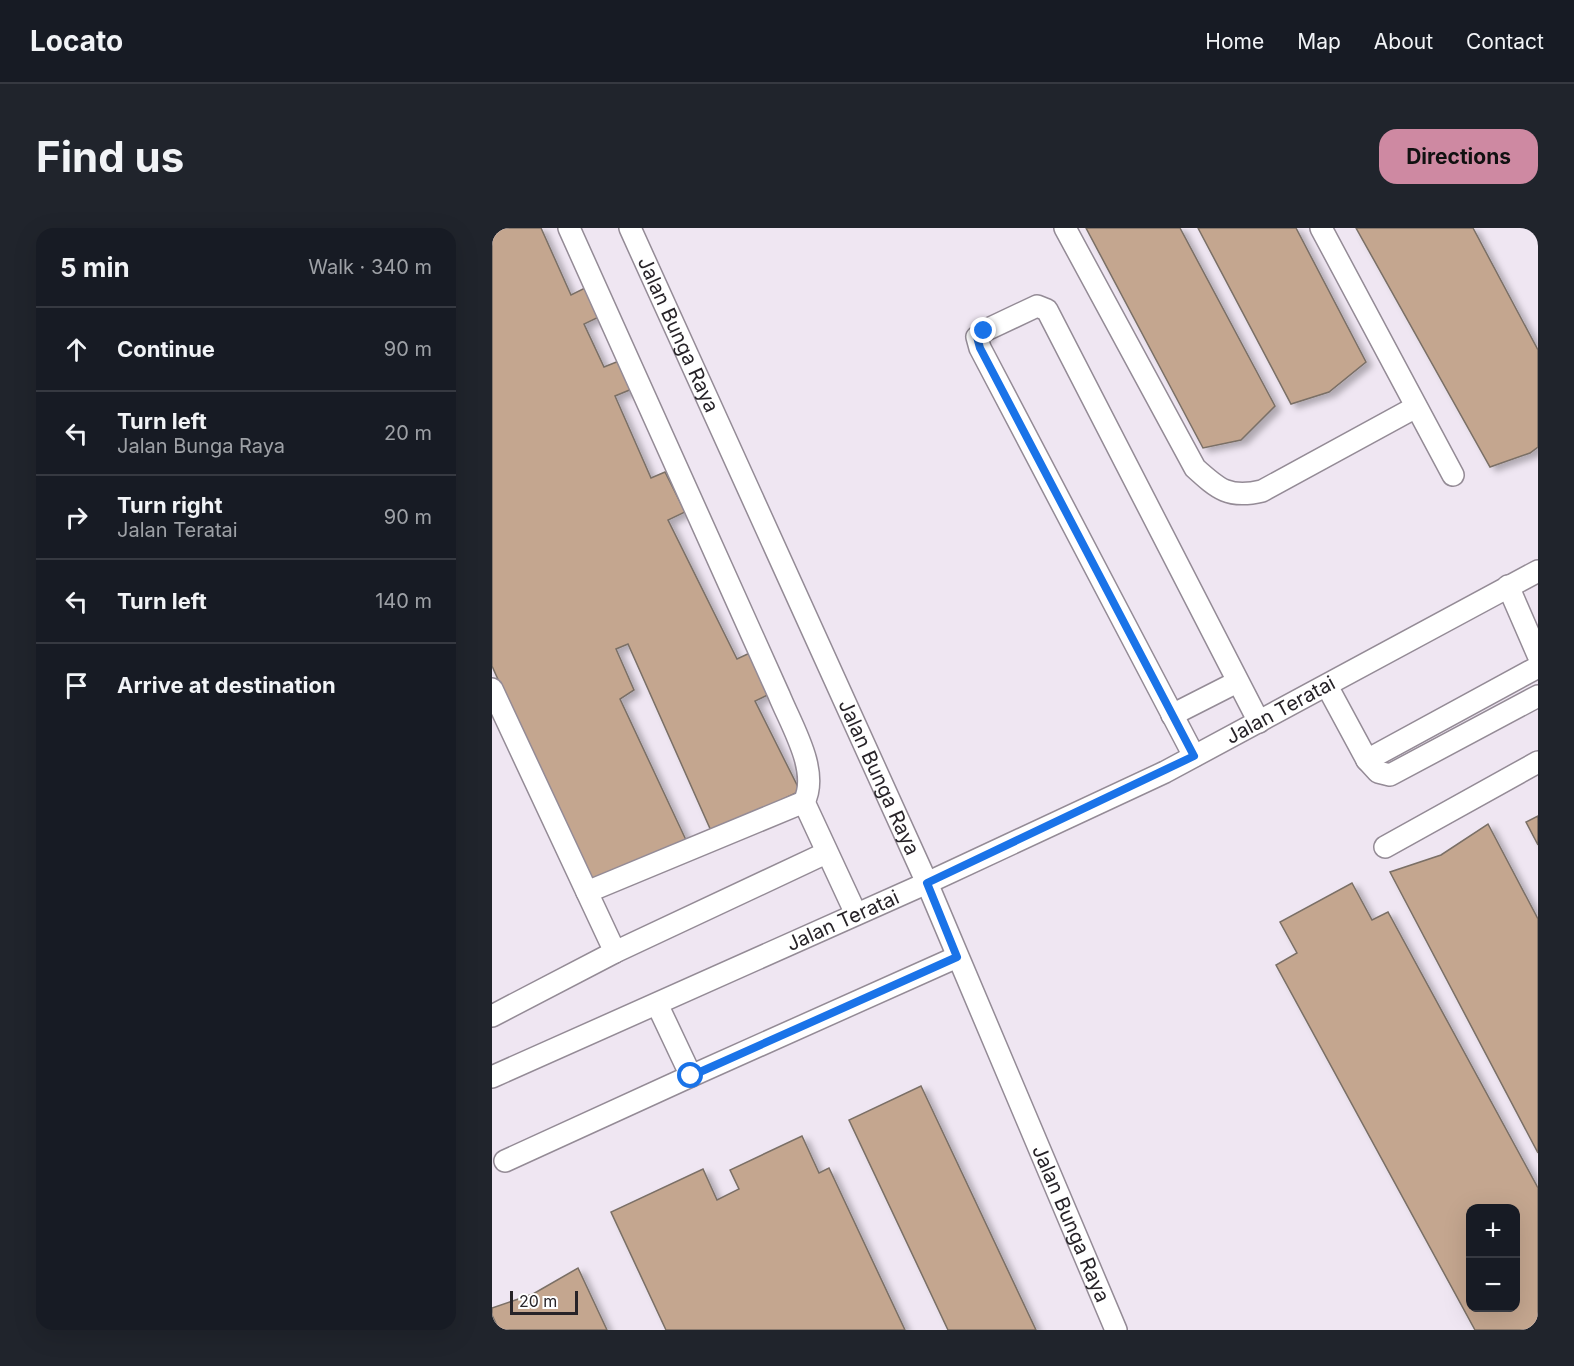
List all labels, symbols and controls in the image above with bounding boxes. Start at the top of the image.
text: Locato [30,24,123,58]
text: Home [1205,29,1264,54]
text: Map [1297,29,1341,54]
text: About [1374,29,1433,54]
text: Contact [1466,29,1544,54]
button: Directions [1379,129,1538,184]
text: Find us [36,131,184,182]
text: 5 min [60,252,130,283]
street label: Jalan Bunga Raya [633,253,724,416]
text: Walk · 340 m [308,255,432,279]
route end [970,317,996,343]
icon: ahead [60,333,93,366]
text: Continue [117,336,215,362]
text: 90 m [384,337,432,361]
text: Turn left [117,408,207,434]
icon: left [60,417,93,450]
text: 20 m [384,421,432,445]
text: Jalan Bunga Raya [117,434,285,458]
text: Turn right [117,492,223,518]
icon: right [60,501,93,534]
text: 90 m [384,505,432,529]
text: Jalan Teratai [117,518,238,542]
icon: left [60,585,93,618]
text: Turn left [117,588,207,614]
text: 140 m [375,589,432,613]
icon: arrive [60,669,93,702]
street label: Jalan Teratai [1222,671,1339,749]
text: Arrive at destination [117,672,336,698]
street label: Jalan Bunga Raya [833,696,925,859]
street label: Jalan Teratai [783,885,903,956]
route start [677,1062,703,1088]
street label: Jalan Bunga Raya [1027,1141,1115,1306]
map controls [1466,1204,1520,1312]
button: + [1466,1204,1520,1258]
button: − [1466,1258,1520,1312]
scale bar [510,1288,578,1316]
text: 20 m [519,1291,557,1311]

